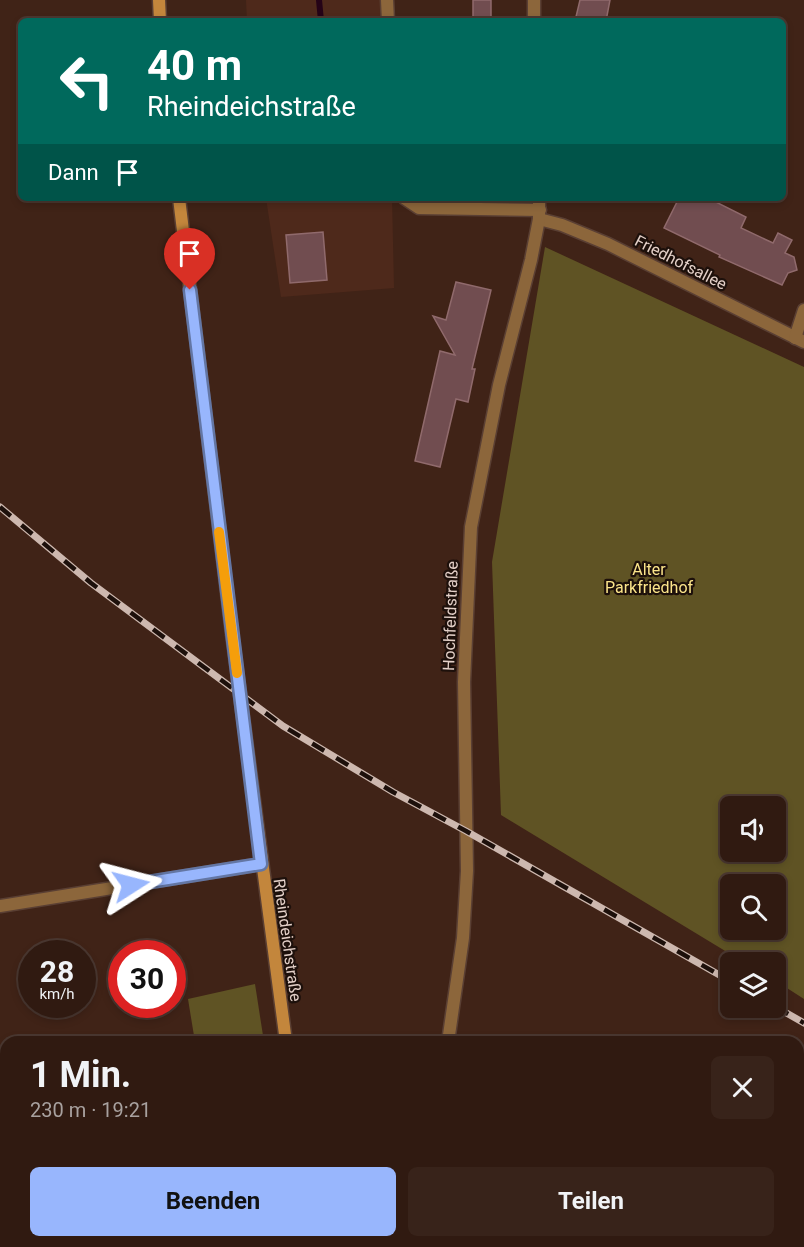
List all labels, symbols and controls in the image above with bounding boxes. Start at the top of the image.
text: 40 m [147,41,242,90]
icon: left [48,42,126,120]
text: Rheindeichstraße [147,91,356,123]
icon: arrive [111,156,144,189]
text: Dann [48,160,99,185]
pin [164,228,215,290]
street label: Friedhofsallee [632,231,730,294]
icon: arrive [173,237,206,270]
park label: Alter Parkfriedhof [605,560,694,597]
street label: Hochfeldstraße [439,561,462,671]
map controls [720,796,786,1018]
button: sound [720,796,786,862]
position arrow [99,853,163,917]
button: search [720,874,786,940]
street label: Rheindeichstraße [269,877,306,1003]
speed limit sign: 30 [108,940,186,1018]
button: layers [720,952,786,1018]
text: 28 [40,954,74,989]
text: km/h [39,985,75,1003]
text: 1 Min. [30,1054,131,1096]
button: close [711,1056,774,1119]
text: 230 m · 19:21 [30,1098,151,1122]
button: Beenden [30,1167,396,1236]
button: Teilen [408,1167,774,1236]

